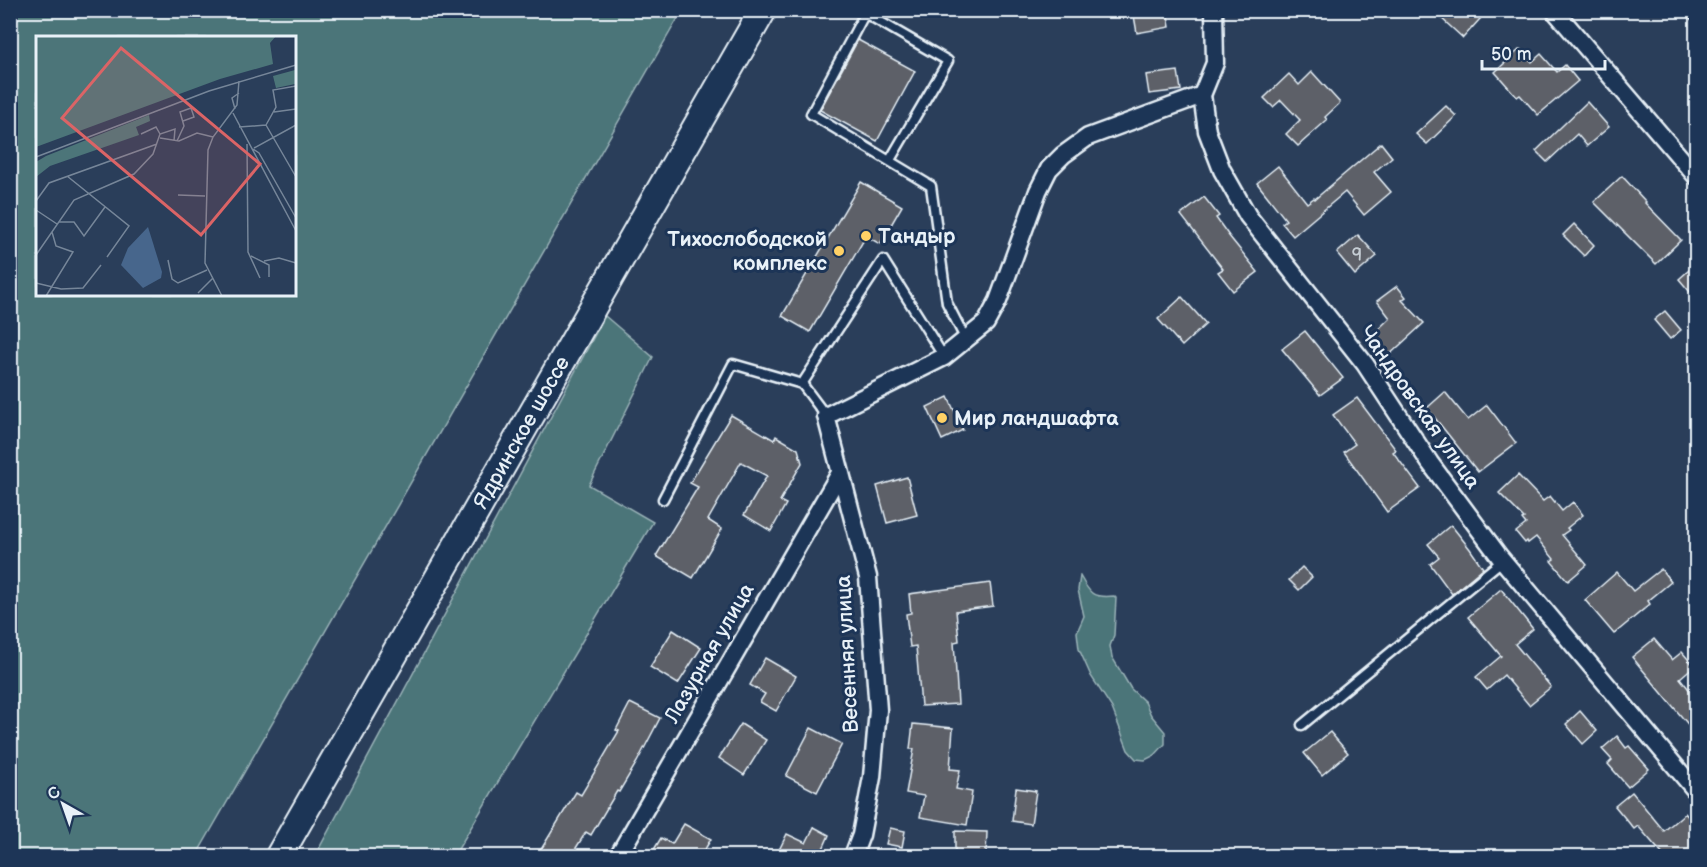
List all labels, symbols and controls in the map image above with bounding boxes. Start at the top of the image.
scale bar [1482,33,1605,71]
inset map [36,36,296,296]
text: 50 m [1491,44,1532,65]
place label: Тандыр [878,224,956,249]
place label: Тихослободской комплекс [667,227,827,276]
marker: Тандыр [859,229,873,243]
marker: Тихослободской комплекс [832,244,846,258]
house number: 9 [1352,245,1362,266]
street label: Чандровская улица [1354,321,1486,494]
street label: Ядринское шоссе [468,352,575,514]
place label: Мир ландшафта [954,406,1119,431]
marker: Мир ландшафта [935,411,949,425]
street label: Весенняя улица [831,574,864,733]
street label: Лазурная улица [659,578,760,728]
north arrow [33,774,93,834]
text: С [44,783,65,805]

